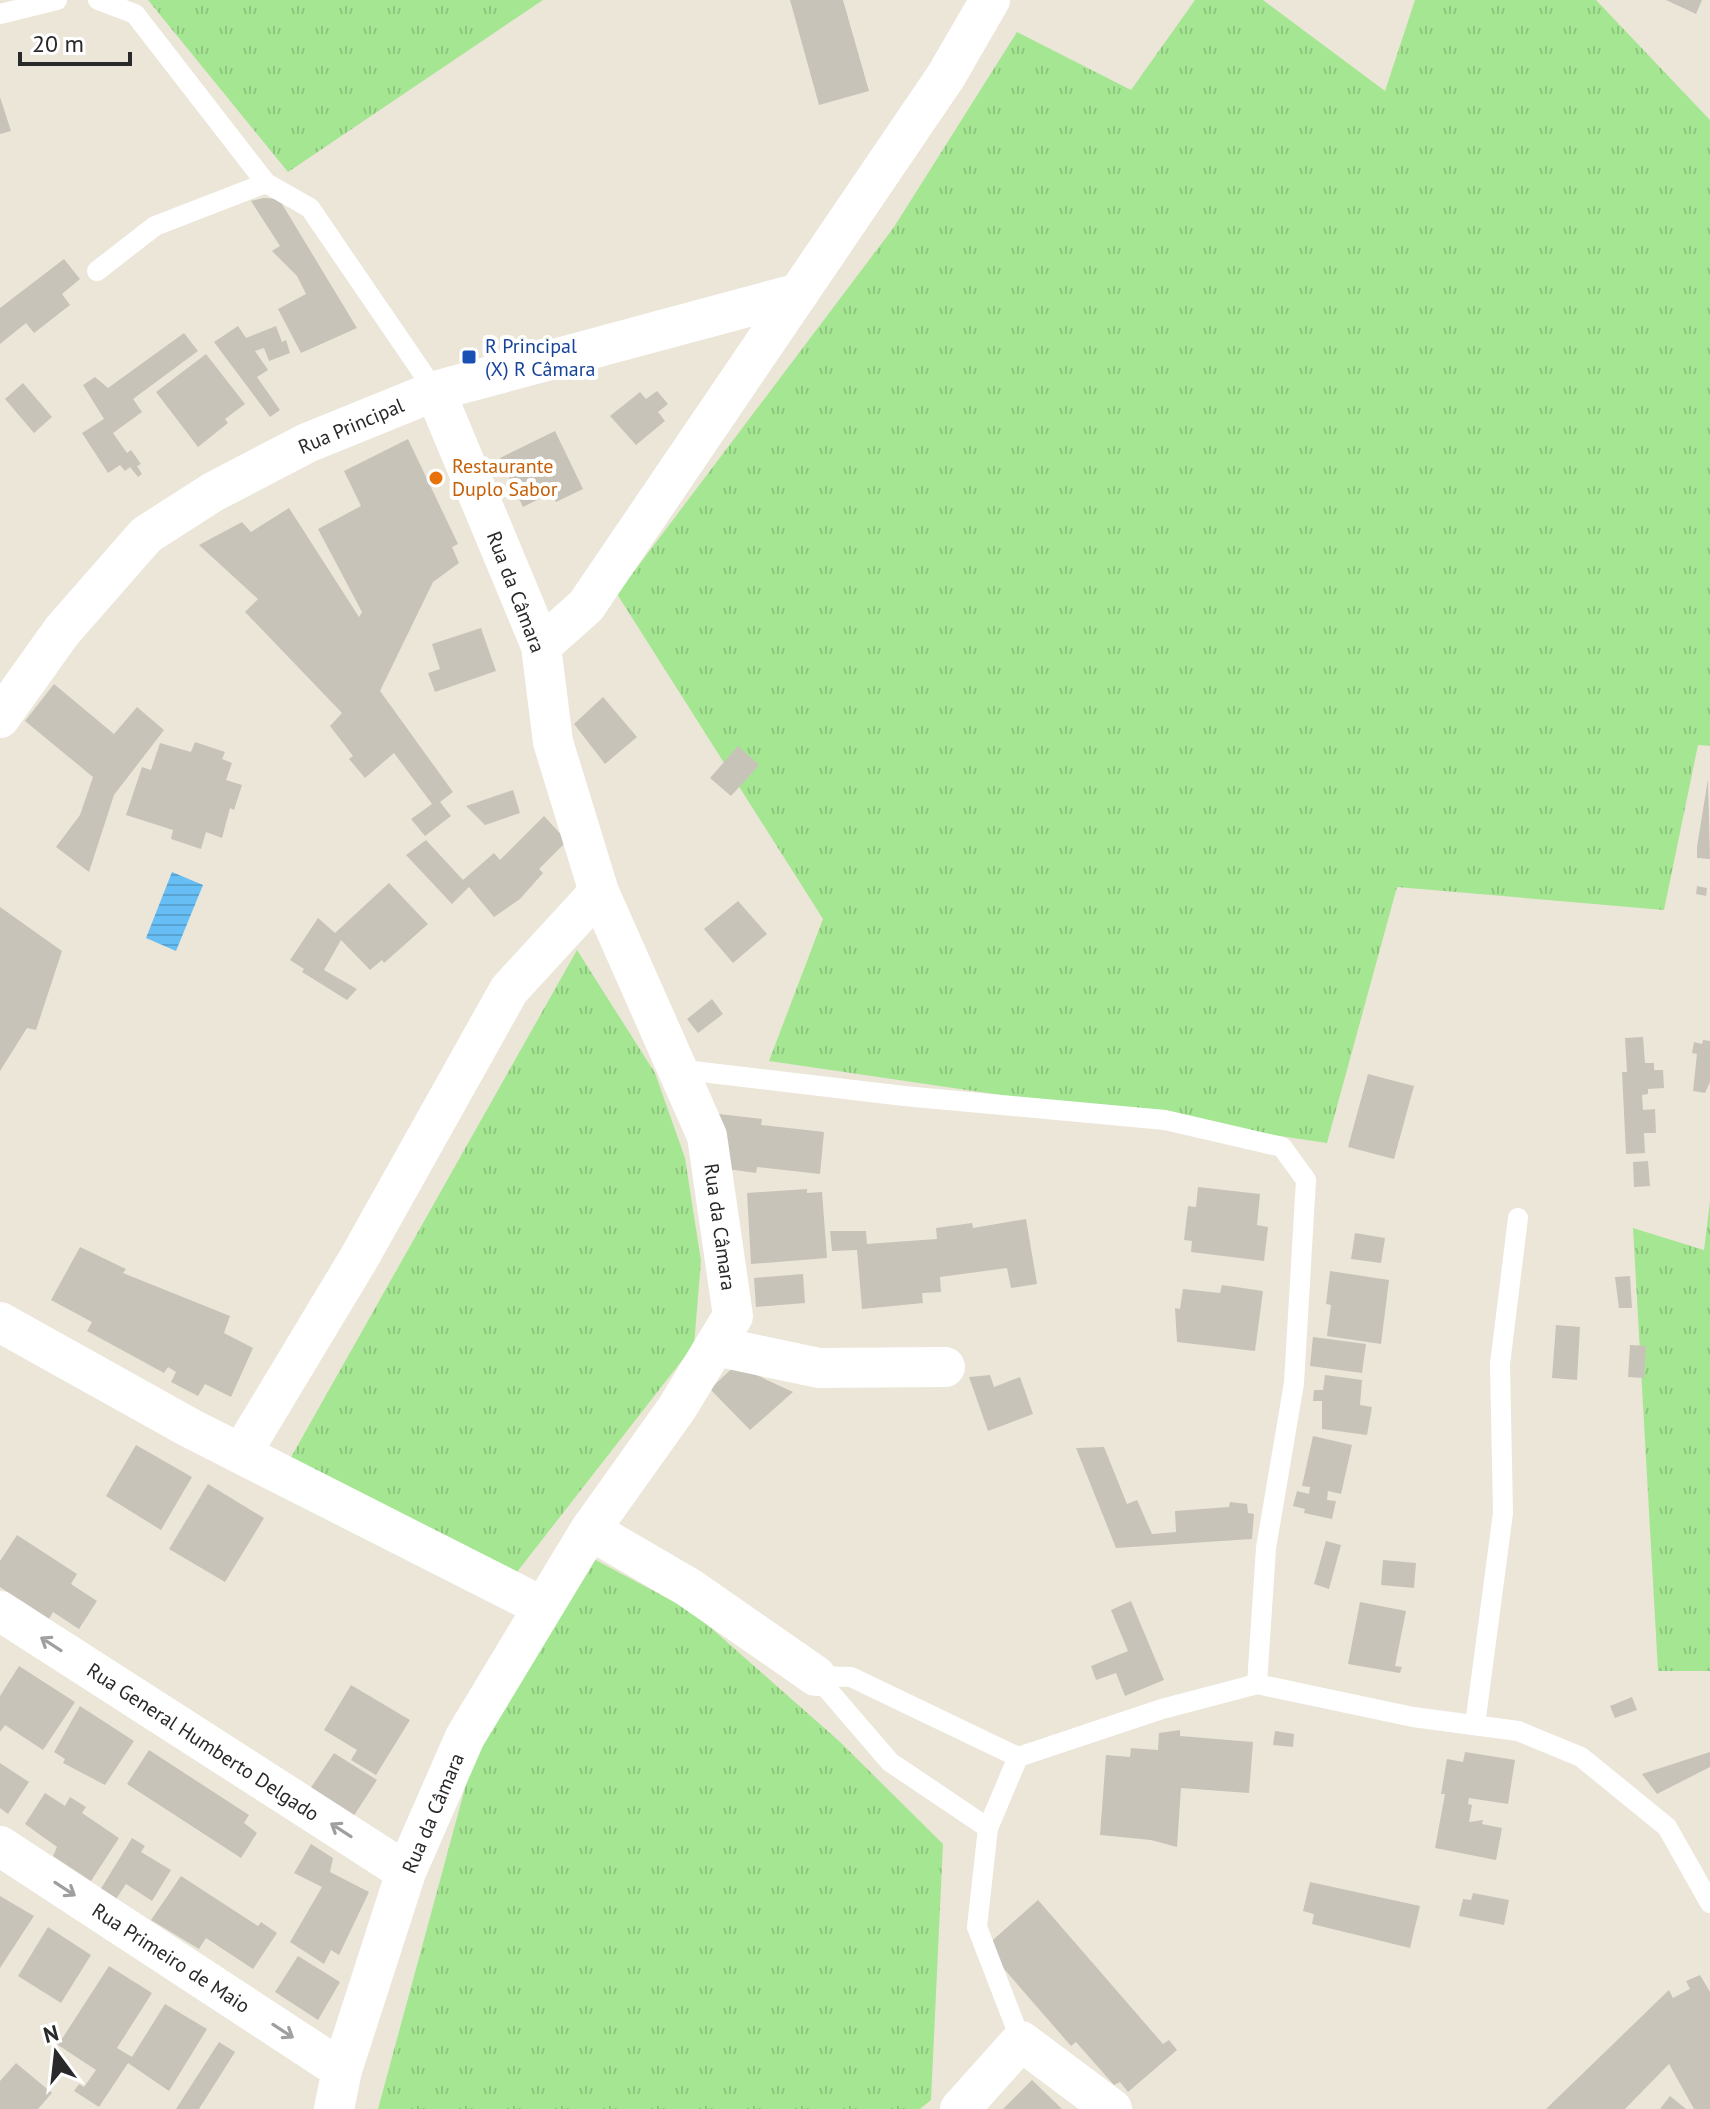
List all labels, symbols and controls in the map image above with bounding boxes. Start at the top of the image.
scale bar [20,16,130,66]
text: 20 m [32,28,84,59]
place label: R Principal (X) R Câmara [485,333,595,382]
marker: R Principal (X) R Câmara [460,348,478,366]
street label: Rua Principal [294,392,408,460]
place label: Restaurante Duplo Sabor [452,453,558,502]
marker: Restaurante Duplo Sabor [427,469,445,487]
street label: Rua da Câmara [481,528,551,656]
street label: Rua da Câmara [698,1162,742,1292]
one-way arrow [40,1636,63,1652]
street label: Rua General Humberto Delgado [82,1657,324,1827]
street label: Rua da Câmara [396,1749,470,1877]
one-way arrow [330,1822,352,1839]
one-way arrow [54,1880,76,1897]
street label: Rua Primeiro de Maio [87,1897,255,2019]
north arrow [16,2013,96,2093]
text: N [40,2018,61,2049]
one-way arrow [271,2023,294,2039]

